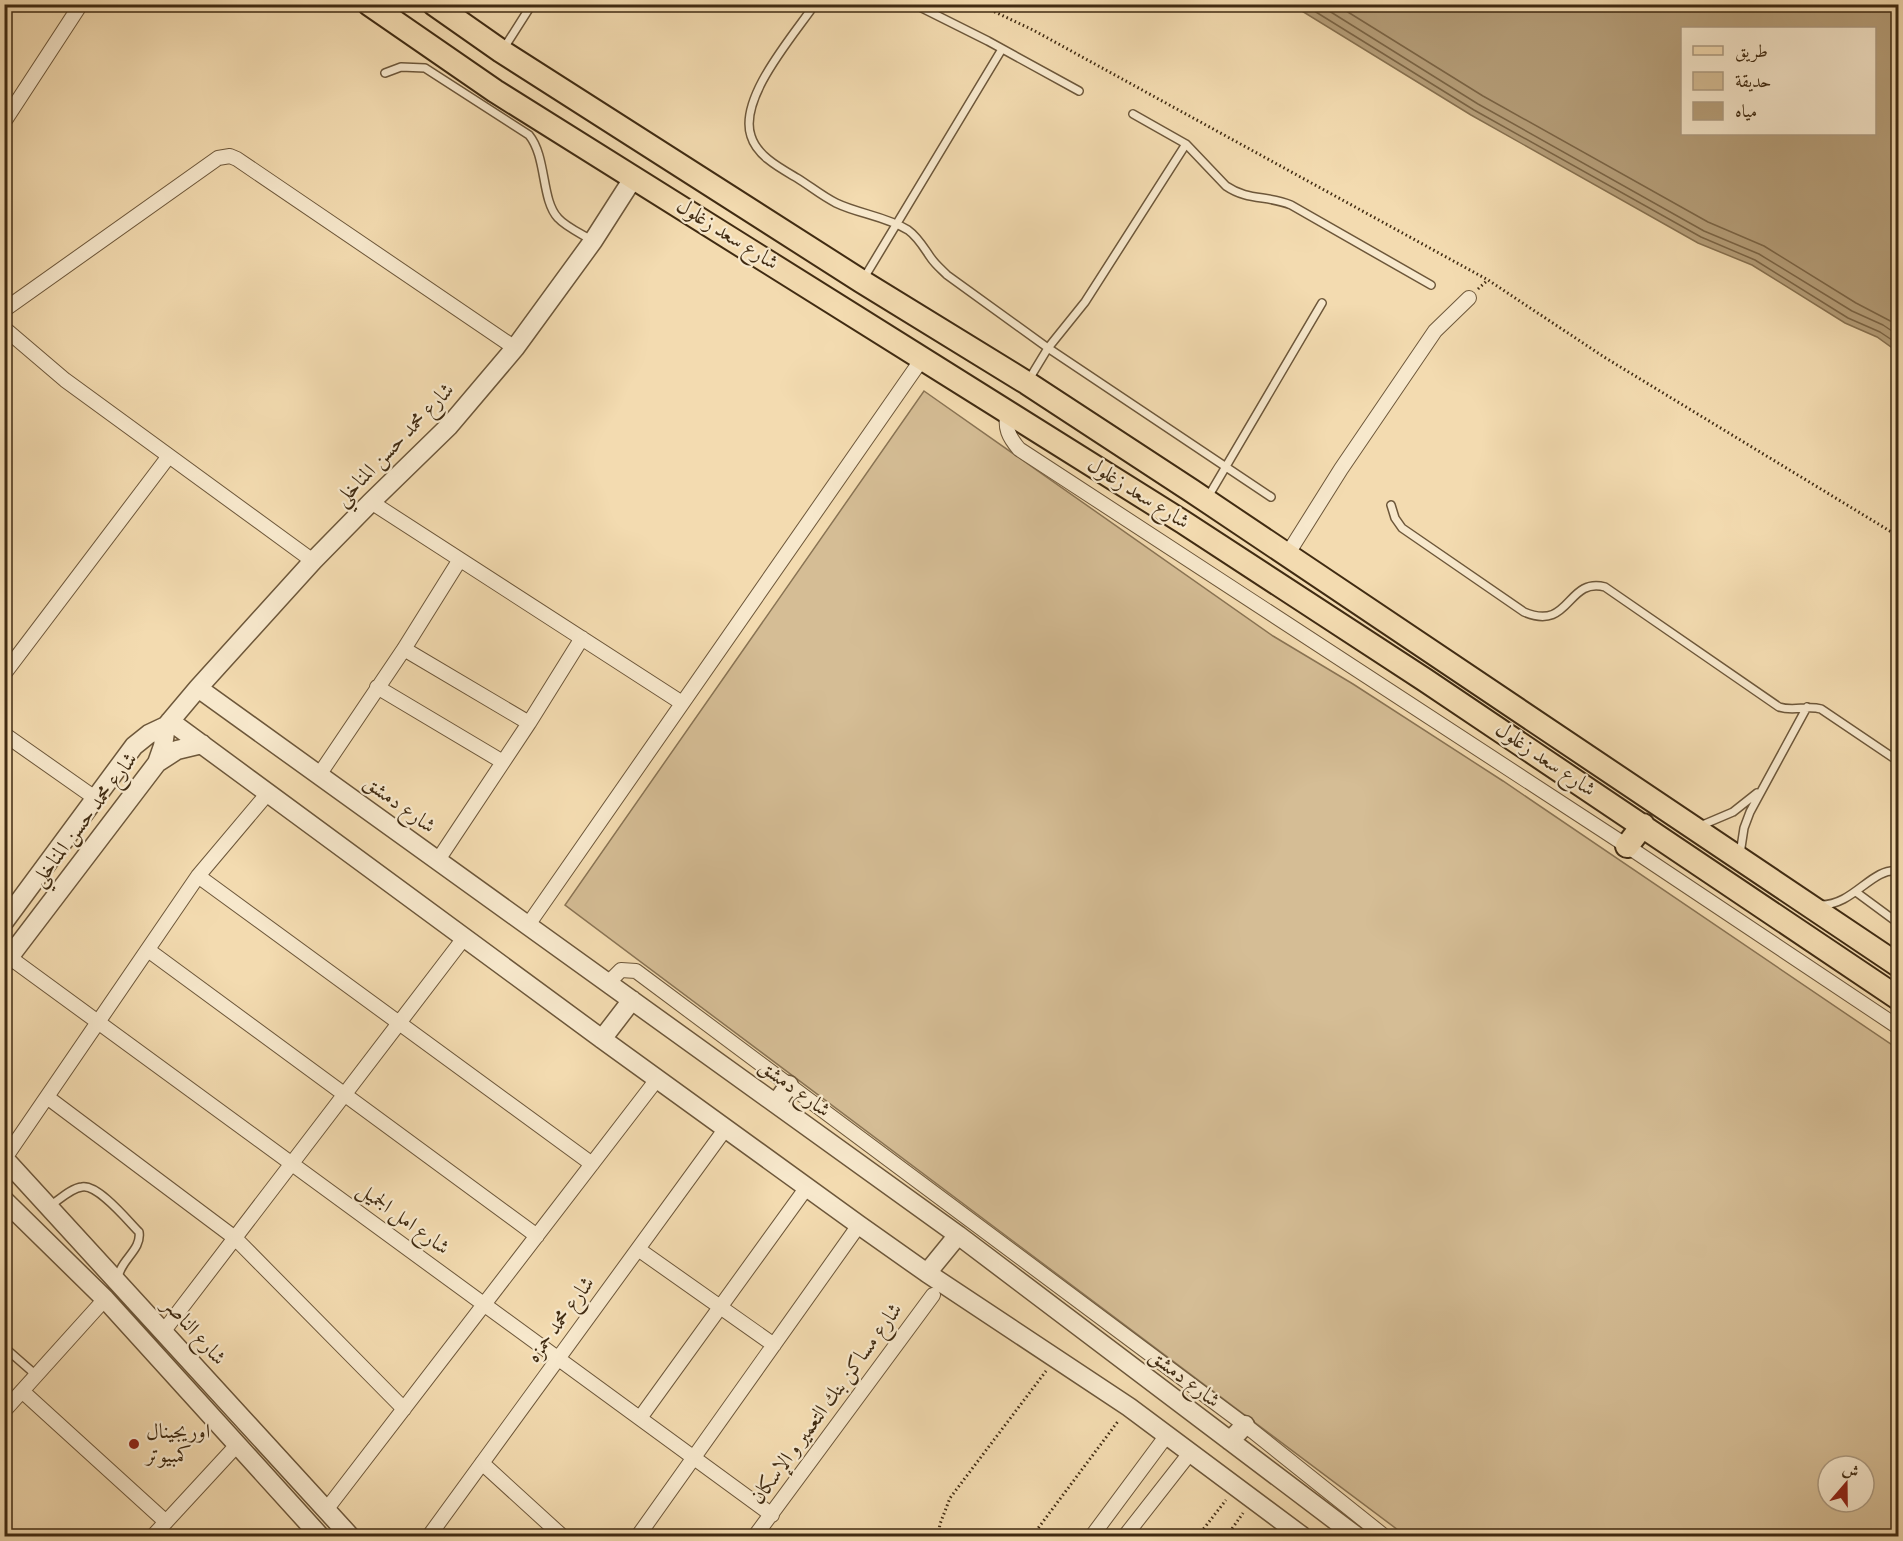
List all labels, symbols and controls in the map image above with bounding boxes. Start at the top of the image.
legend [1681,27,1876,135]
text: طريق [1735,40,1768,65]
text: حديقة [1735,70,1771,95]
text: مياه [1735,100,1757,125]
street label: شارع سعد زغلول [669,192,784,280]
street label: شارع محمد حسن المناخلي [328,377,464,516]
street label: شارع سعد زغلول [1080,451,1195,539]
street label: شارع سعد زغلول [1488,716,1601,806]
street label: شارع محمد حسن المناخلي [25,747,148,896]
street label: شارع دمشق [356,769,441,843]
street label: شارع دمشق [751,1053,836,1127]
street label: شارع امل الجميل [350,1176,455,1264]
street label: شارع محمد حمزه [520,1271,604,1370]
street label: شارع الناصر [153,1290,232,1373]
street label: شارع مساكن بنك التعمير و الإسكان [744,1297,912,1512]
street label: شارع دمشق [1141,1342,1226,1417]
place label: اوريجينال كمبيوتر [144,1418,210,1471]
marker: اوريجينال كمبيوتر [127,1437,141,1451]
north arrow [1816,1454,1876,1514]
text: ش [1839,1459,1862,1485]

